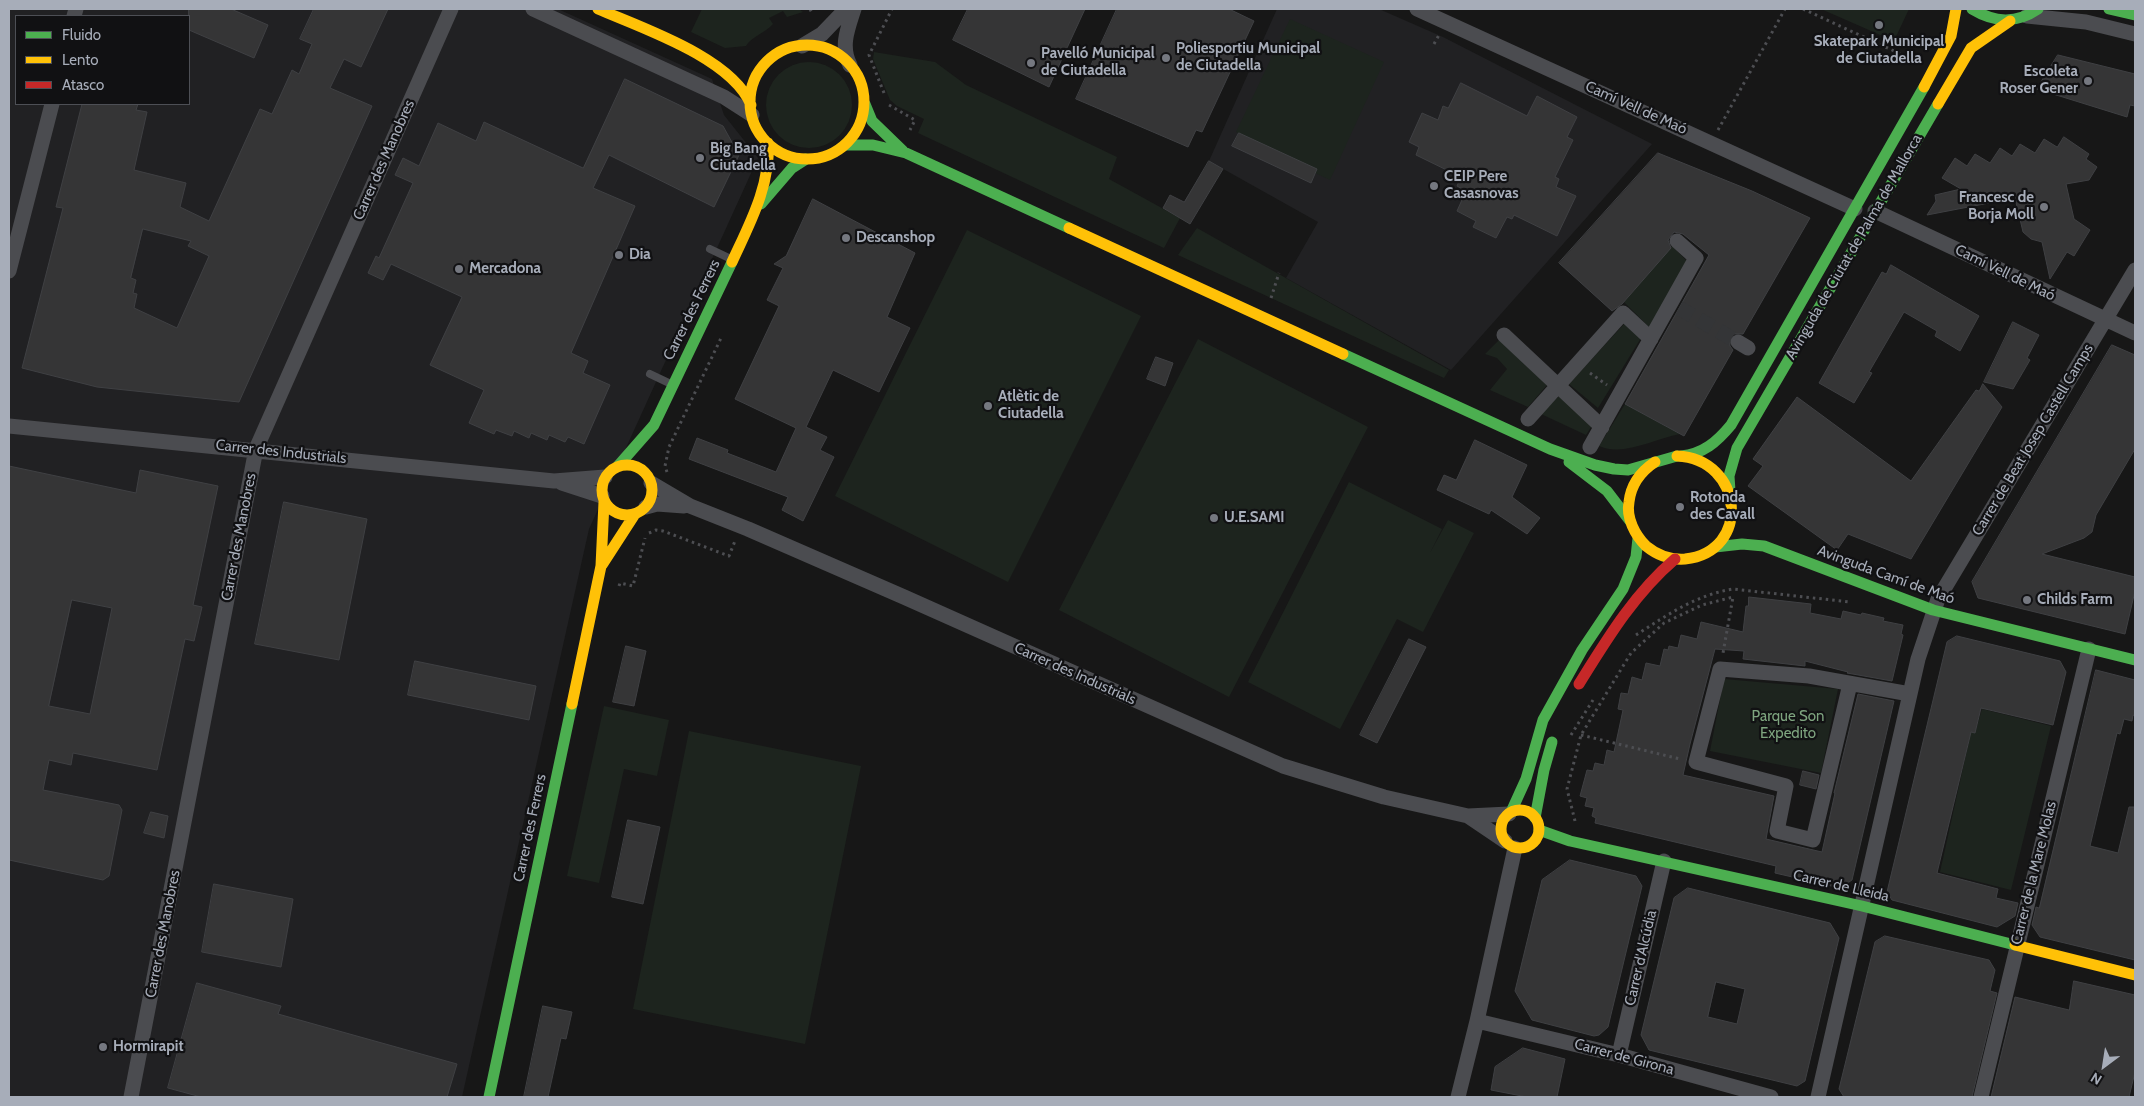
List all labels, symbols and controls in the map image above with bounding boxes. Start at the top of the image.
legend [15,15,190,105]
marker: Skatepark Municipal de Ciutadella [1873,19,1885,31]
text: Fluido [62,26,101,44]
place label: Skatepark Municipal de Ciutadella [1814,33,1944,68]
place label: Poliesportiu Municipal de Ciutadella [1176,40,1320,75]
place label: Pavelló Municipal de Ciutadella [1041,45,1155,80]
text: Lento [62,51,99,69]
marker: Poliesportiu Municipal de Ciutadella [1160,52,1172,64]
marker: Pavelló Municipal de Ciutadella [1025,57,1037,69]
place label: Escoleta Roser Gener [1999,63,2078,98]
marker: Escoleta Roser Gener [2082,75,2094,87]
text: Atasco [62,76,104,94]
street label: Camí Vell de Maó [1582,78,1690,138]
street label: Carrer des Manobres [349,97,419,223]
street label: Avinguda de Ciutat de Palma de Mallorca [1782,131,1926,363]
place label: Big Bang Ciutadella [710,140,776,175]
marker: Big Bang Ciutadella [694,152,706,164]
place label: CEIP Pere Casasnovas [1444,168,1519,203]
marker: CEIP Pere Casasnovas [1428,180,1440,192]
place label: Francesc de Borja Moll [1959,189,2034,224]
marker: Francesc de Borja Moll [2038,201,2050,213]
place label: Descanshop [856,229,935,247]
marker: Descanshop [840,232,852,244]
street label: Camí Vell de Maó [1952,241,2058,305]
place label: Dia [629,246,651,264]
marker: Dia [613,249,625,261]
street label: Carrer des Ferrers [660,257,724,363]
place label: Mercadona [469,260,541,278]
marker: Mercadona [453,263,465,275]
street label: Carrer de Beat Josep Castell Camps [1969,341,2097,539]
place label: Atlètic de Ciutadella [998,388,1064,423]
marker: Atlètic de Ciutadella [982,400,994,412]
street label: Carrer des Industrials [215,436,347,468]
street label: Carrer des Manobres [218,472,260,602]
place label: Rotonda des Cavall [1690,489,1755,524]
marker: Rotonda des Cavall [1674,501,1686,513]
place label: U.E.SAMI [1224,509,1285,527]
marker: U.E.SAMI [1208,512,1220,524]
street label: Avinguda Camí de Maó [1815,542,1957,608]
place label: Childs Farm [2037,591,2113,609]
marker: Childs Farm [2021,594,2033,606]
street label: Carrer des Industrials [1011,639,1139,709]
park label: Parque Son Expedito [1752,708,1824,743]
street label: Carrer des Ferrers [510,772,550,884]
street label: Carrer de la Mare Molas [2007,799,2061,947]
street label: Carrer de Lleida [1791,866,1891,906]
street label: Carrer des Manobres [142,869,184,999]
street label: Carrer d'Alcúdia [1621,908,1661,1008]
street label: Carrer de Girona [1572,1035,1676,1079]
place label: Hormirapit [113,1038,184,1056]
marker: Hormirapit [97,1041,109,1053]
north arrow [2079,1041,2129,1091]
text: N [2087,1069,2105,1089]

